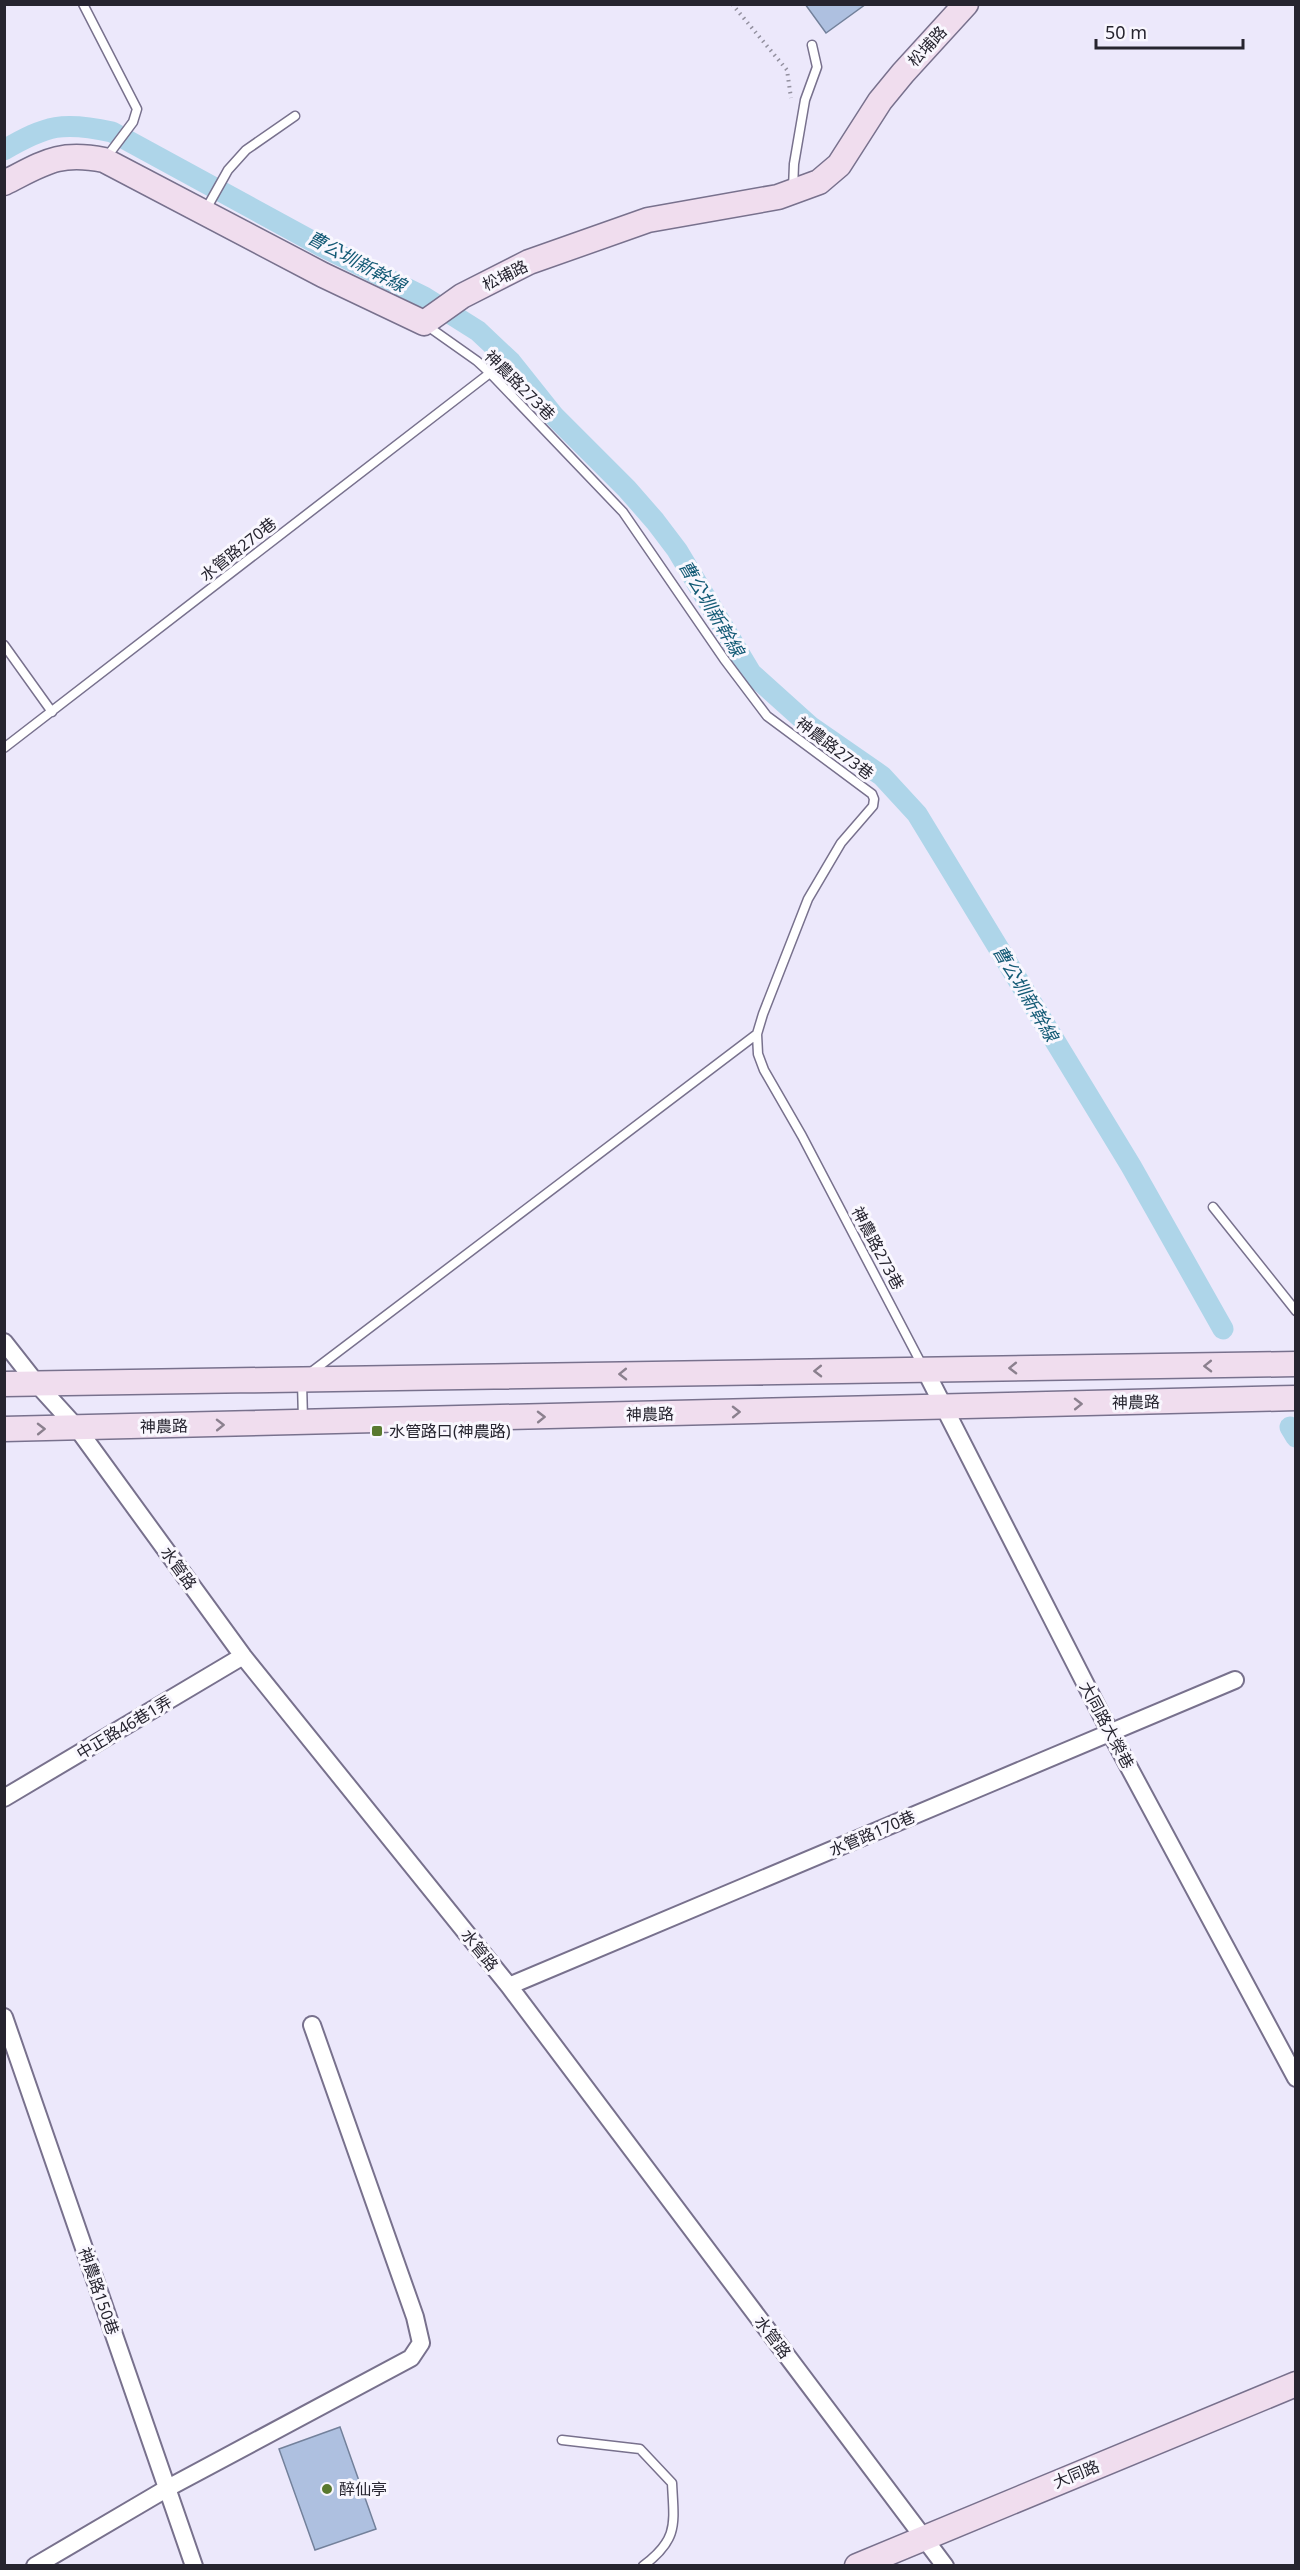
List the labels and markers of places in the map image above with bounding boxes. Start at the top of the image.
place label: 水管路口(神農路) [389,1420,511,1442]
marker: 水管路口(神農路) [370,1424,384,1438]
place label: 醉仙亭 [339,2478,387,2500]
marker: 醉仙亭 [320,2482,334,2496]

